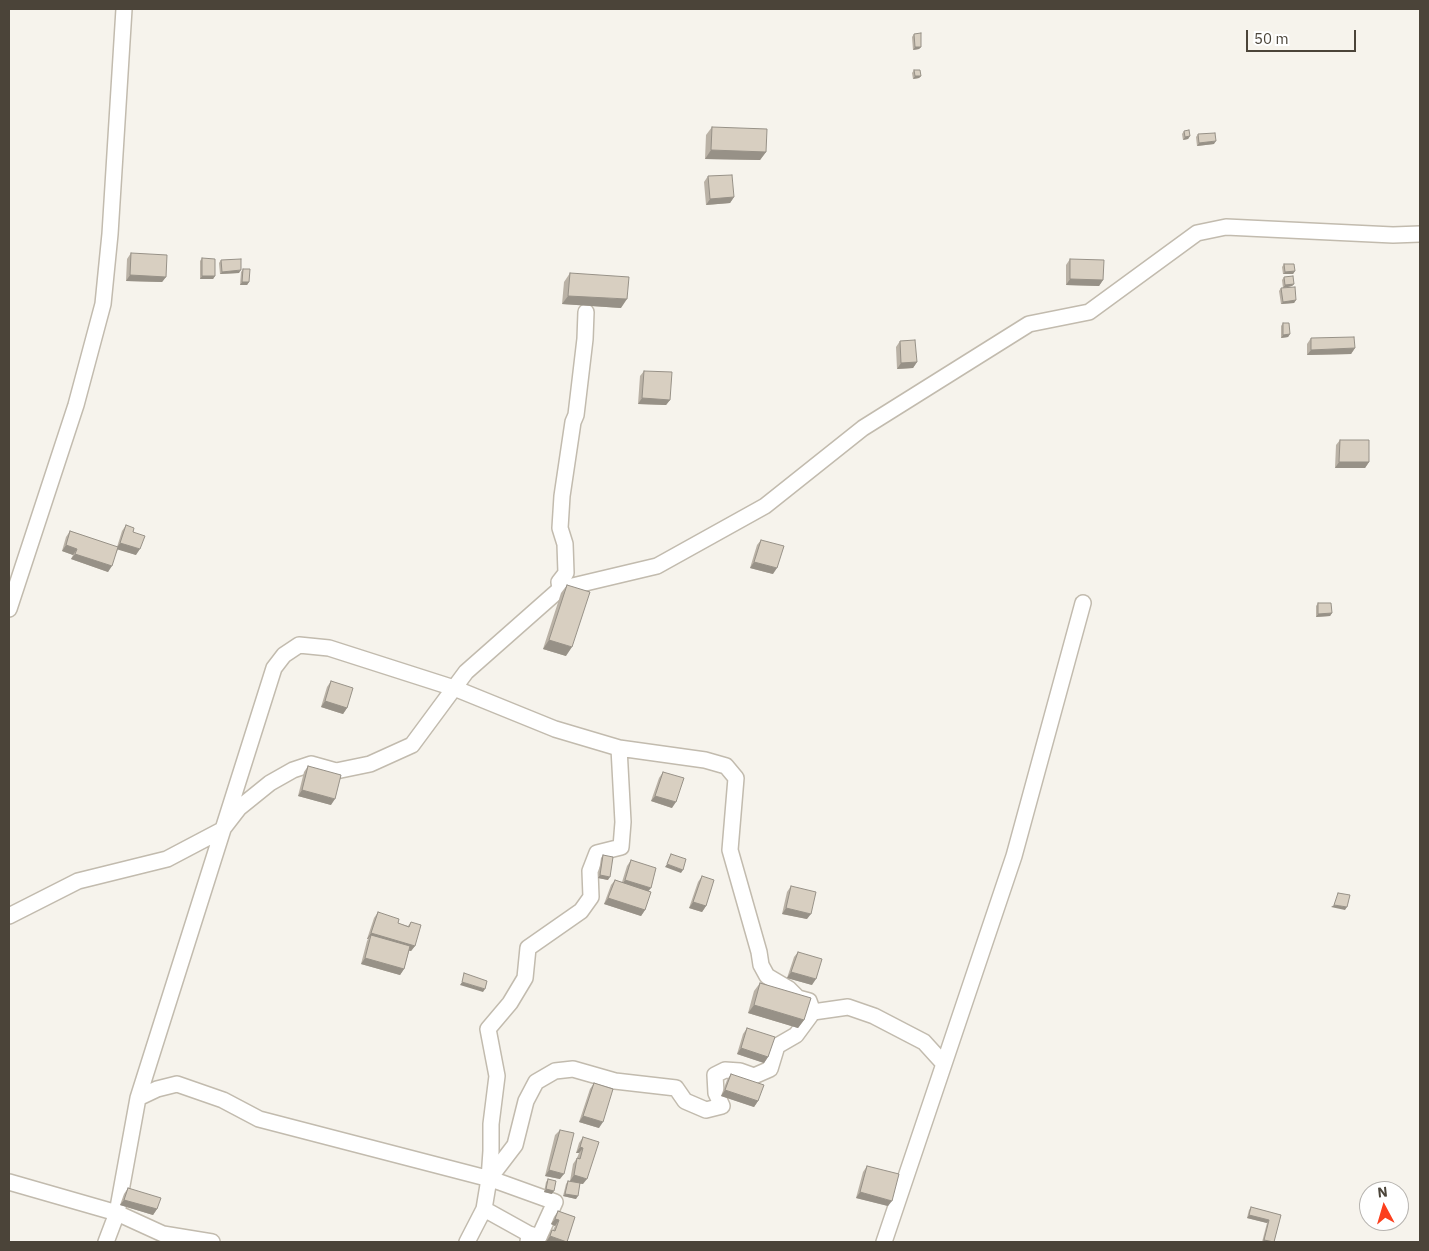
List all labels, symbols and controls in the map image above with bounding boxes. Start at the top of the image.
scale bar [1249,20,1359,52]
text: 50 m [1254,29,1289,48]
north arrow [1359,1181,1409,1231]
text: N [1377,1183,1389,1202]

